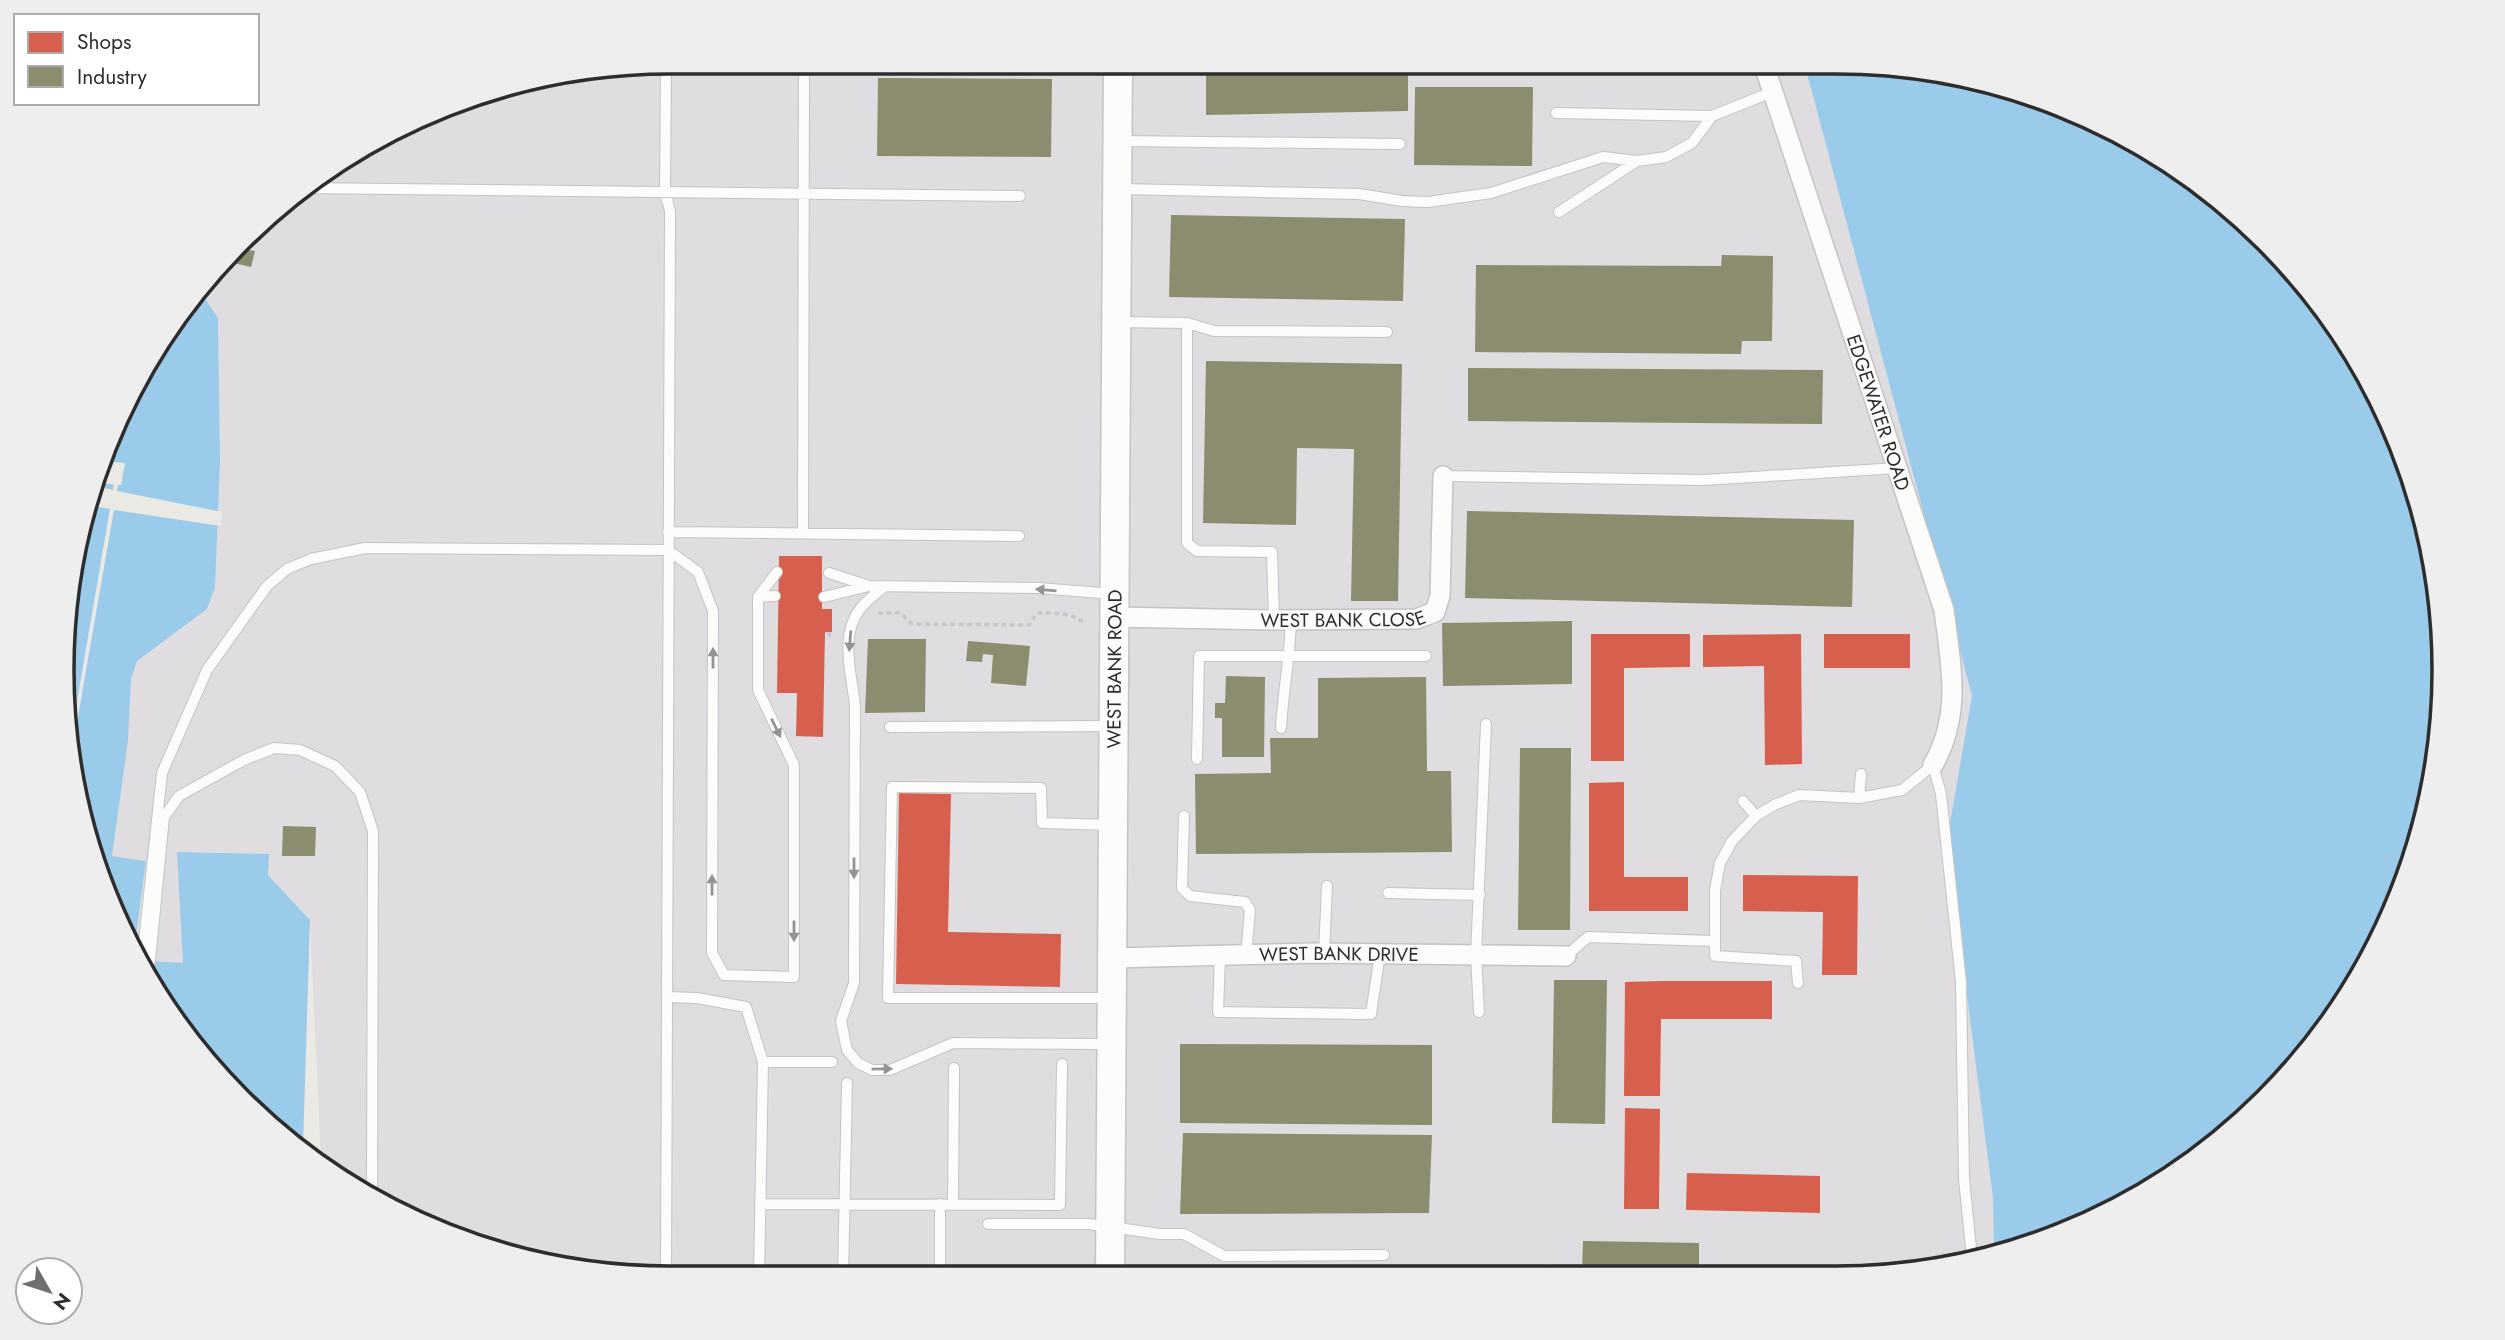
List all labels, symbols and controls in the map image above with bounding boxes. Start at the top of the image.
legend [14,14,259,105]
text: Shops [77,27,131,57]
text: Industry [77,62,148,92]
street label: EDGEWATER ROAD [1840,331,1917,494]
one-way arrow [1035,584,1057,595]
street label: WEST BANK ROAD [1100,589,1129,749]
street label: WEST BANK CLOSE [1260,603,1430,634]
one-way arrow [844,630,855,652]
one-way arrow [707,646,719,668]
one-way arrow [771,718,782,738]
one-way arrow [848,857,860,879]
one-way arrow [706,874,718,896]
one-way arrow [788,920,800,942]
street label: WEST BANK DRIVE [1259,940,1419,968]
one-way arrow [871,1063,893,1075]
north arrow [14,1256,84,1326]
text: N [47,1287,77,1316]

